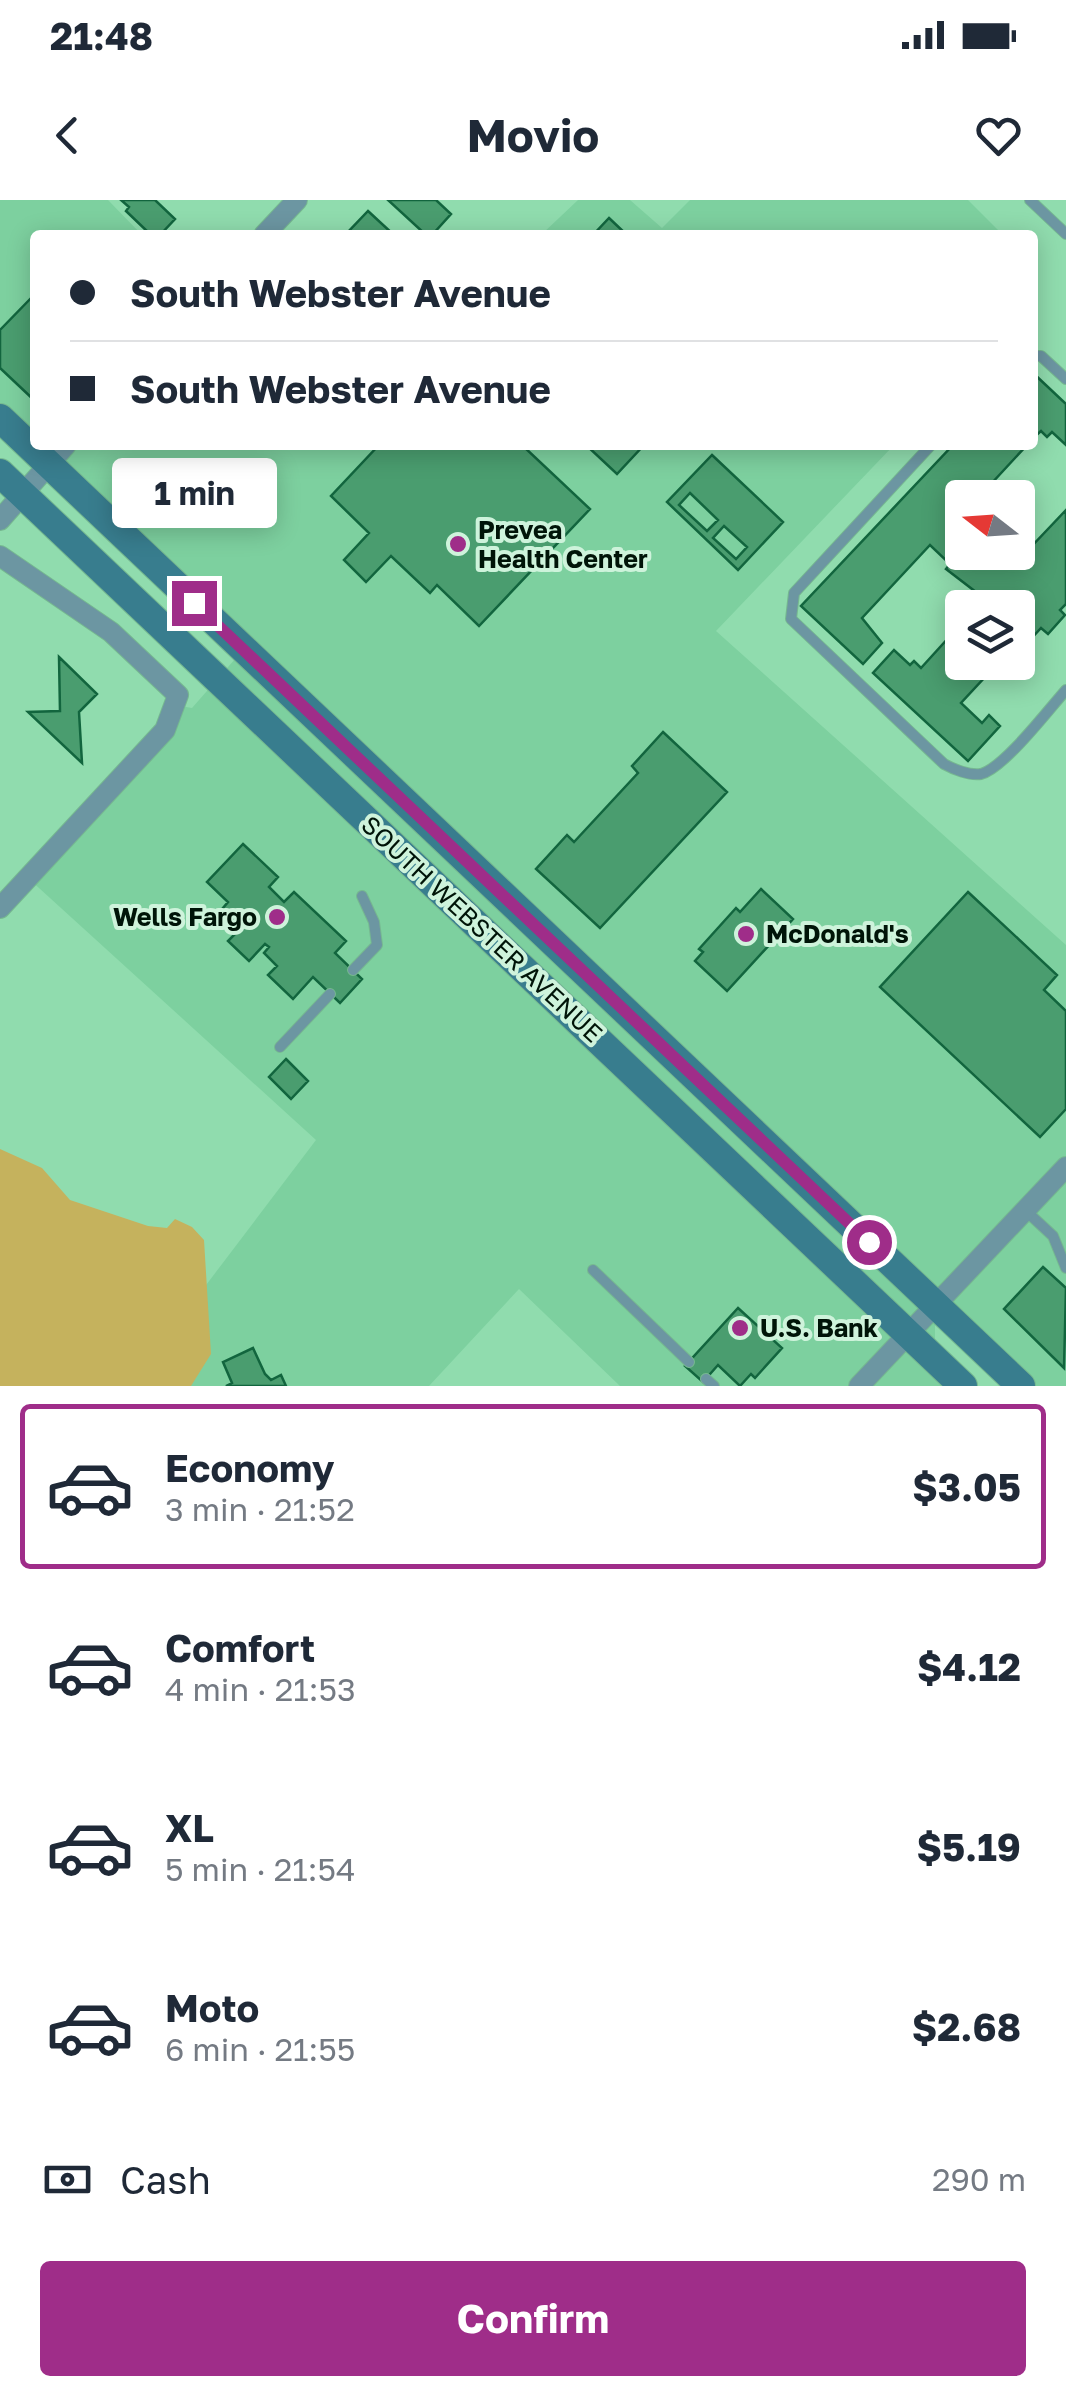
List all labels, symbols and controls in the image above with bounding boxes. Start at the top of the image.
text: 21:48 [50,13,153,58]
icon: back [40,108,95,163]
text: Movio [467,108,599,162]
icon: heart [971,108,1026,163]
text: South Webster Avenue [130,270,551,315]
text: South Webster Avenue [130,366,551,411]
callout: 1 min [111,458,276,528]
text: 1 min [154,474,235,512]
north arrow [945,480,1035,570]
map controls [945,480,1035,680]
place label: Prevea Health Center [478,514,648,574]
marker: Prevea Health Center [447,533,469,555]
route end [172,581,217,626]
button: layers [945,590,1035,680]
street label: SOUTH WEBSTER AVENUE [355,809,609,1048]
place label: Wells Fargo [113,901,257,932]
marker: Wells Fargo [266,906,288,928]
place label: McDonald's [766,918,909,949]
marker: McDonald's [735,923,757,945]
route start [847,1220,892,1265]
place label: U.S. Bank [760,1312,878,1343]
marker: U.S. Bank [729,1317,751,1339]
icon: car [45,1442,135,1532]
text: Economy [165,1445,334,1490]
text: $3.05 [912,1464,1021,1509]
text: 3 min · 21:52 [165,1490,355,1528]
icon: car [45,1622,135,1712]
text: Comfort [165,1625,315,1670]
text: $4.12 [917,1644,1021,1689]
text: 4 min · 21:53 [165,1670,356,1708]
icon: car [45,1802,135,1892]
text: XL [165,1805,214,1850]
text: $5.19 [916,1824,1021,1869]
text: 5 min · 21:54 [165,1850,356,1888]
icon: car [45,1982,135,2072]
text: Moto [165,1985,259,2030]
text: $2.68 [912,2004,1021,2049]
text: 6 min · 21:55 [165,2030,355,2068]
icon: cash [40,2152,95,2207]
text: Cash [120,2157,211,2202]
text: 290 m [932,2160,1026,2198]
button: Confirm [40,2261,1026,2376]

